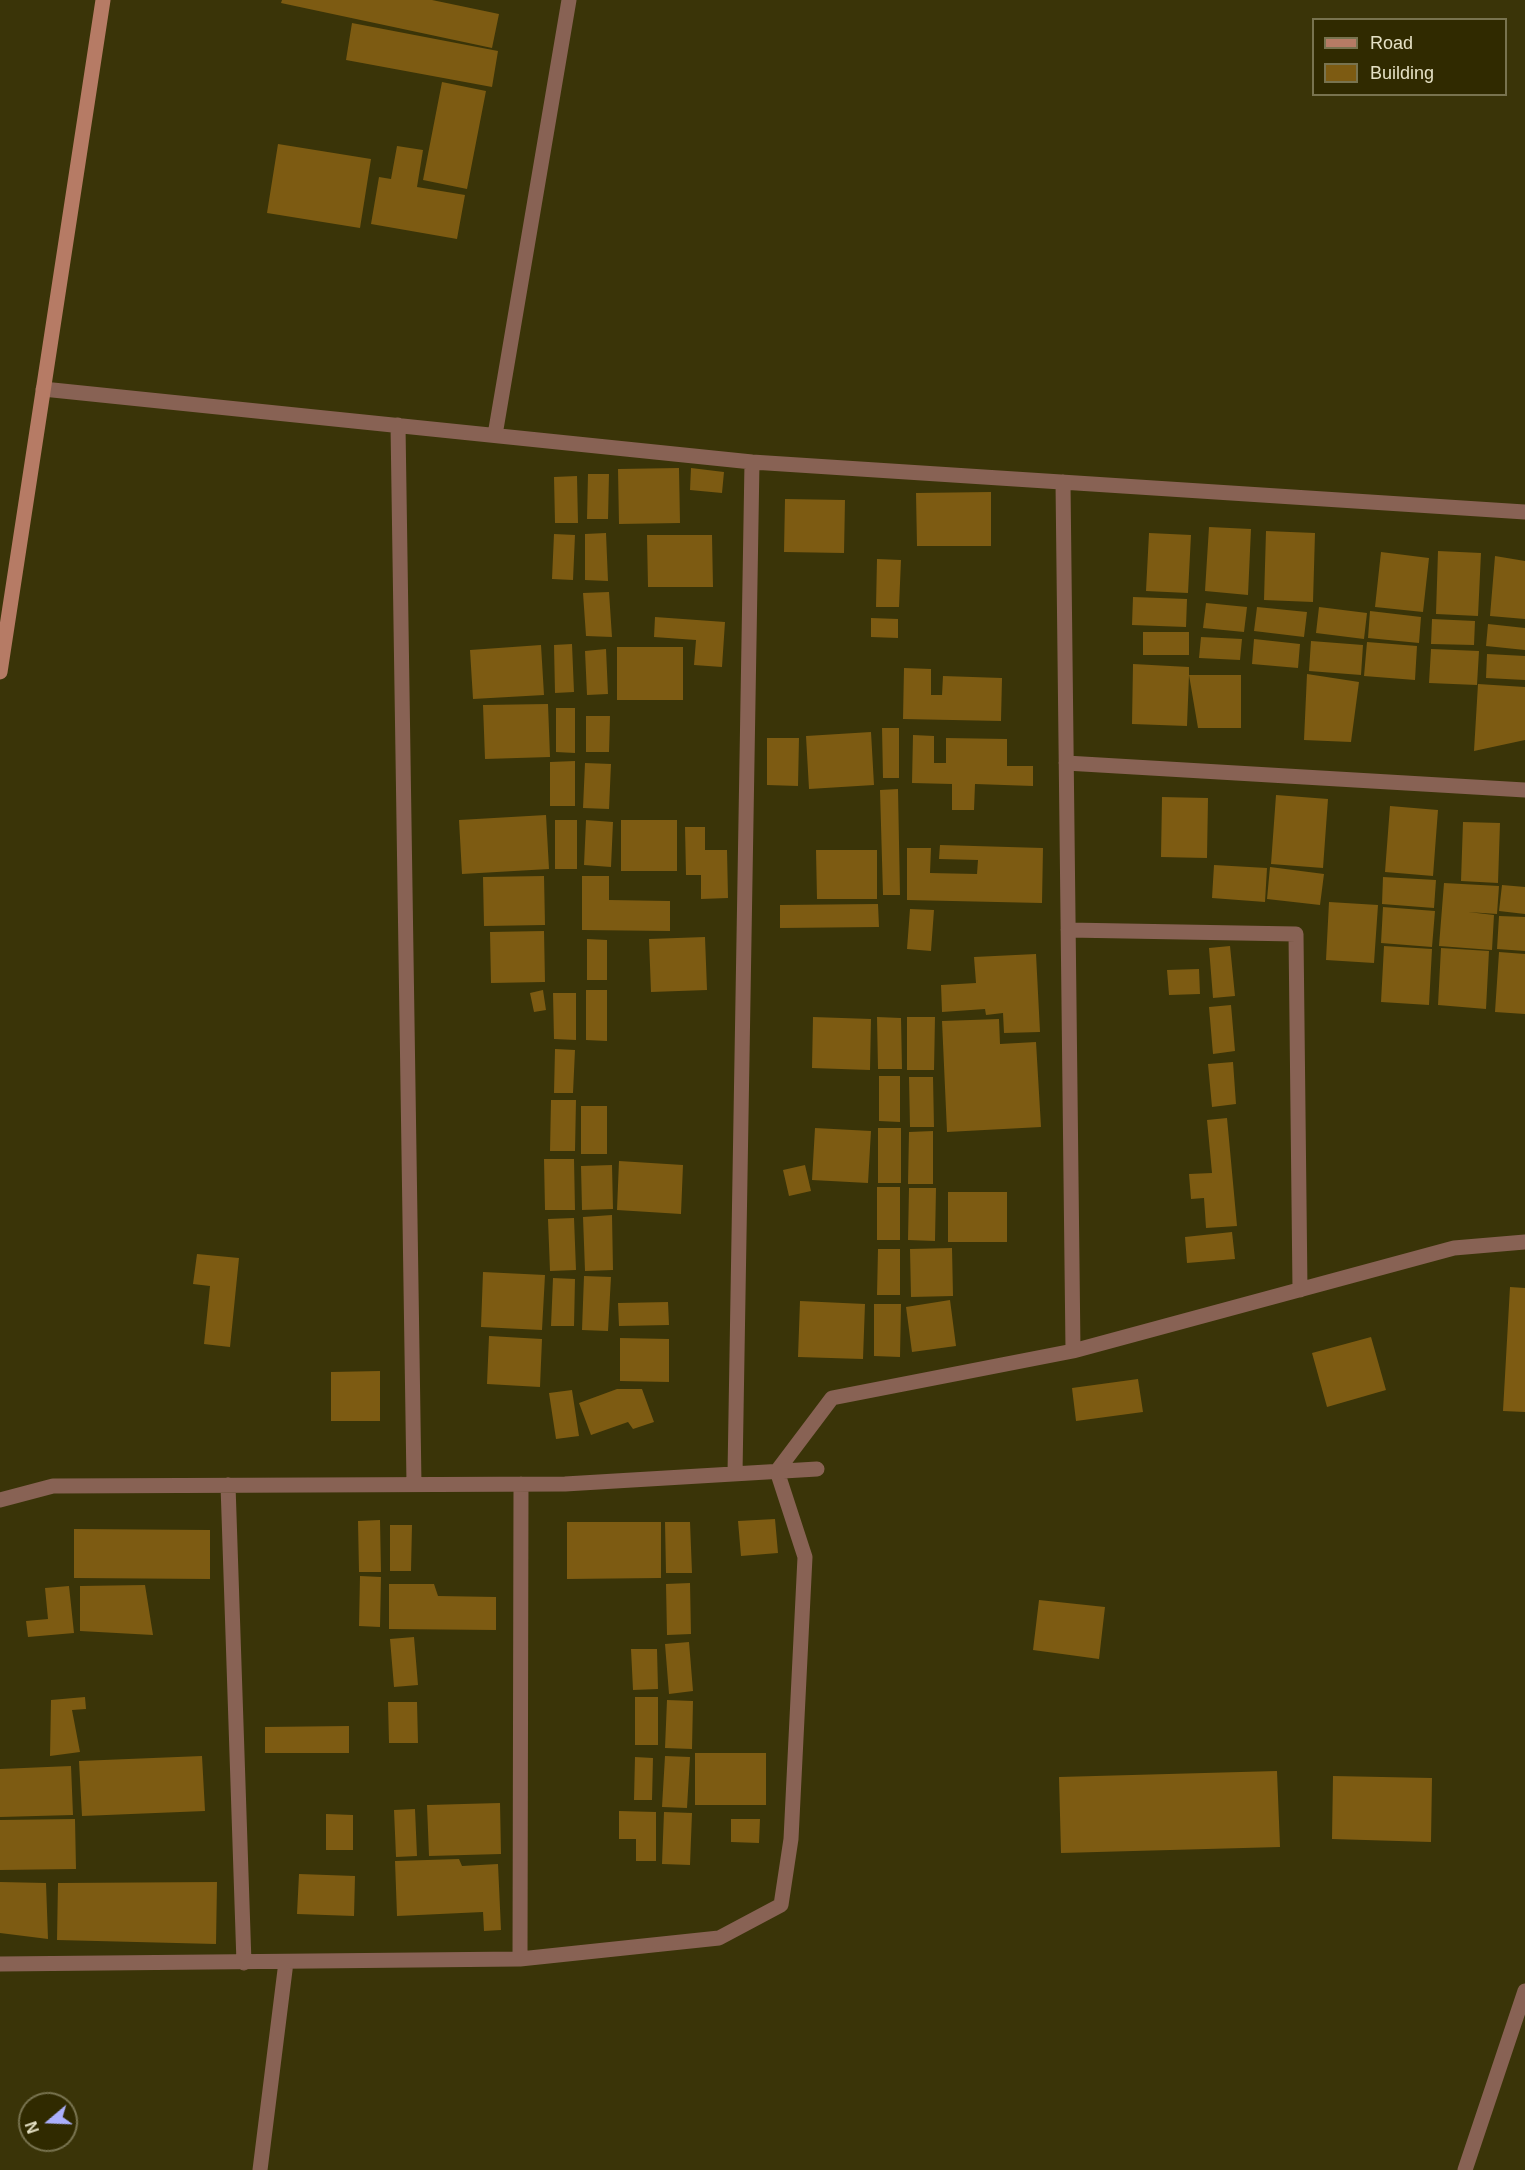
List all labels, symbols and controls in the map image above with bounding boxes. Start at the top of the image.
legend [1312,18,1507,96]
text: Road [1370,33,1413,53]
text: Building [1370,63,1434,83]
north arrow [18,2092,78,2152]
text: N [22,2119,42,2136]

